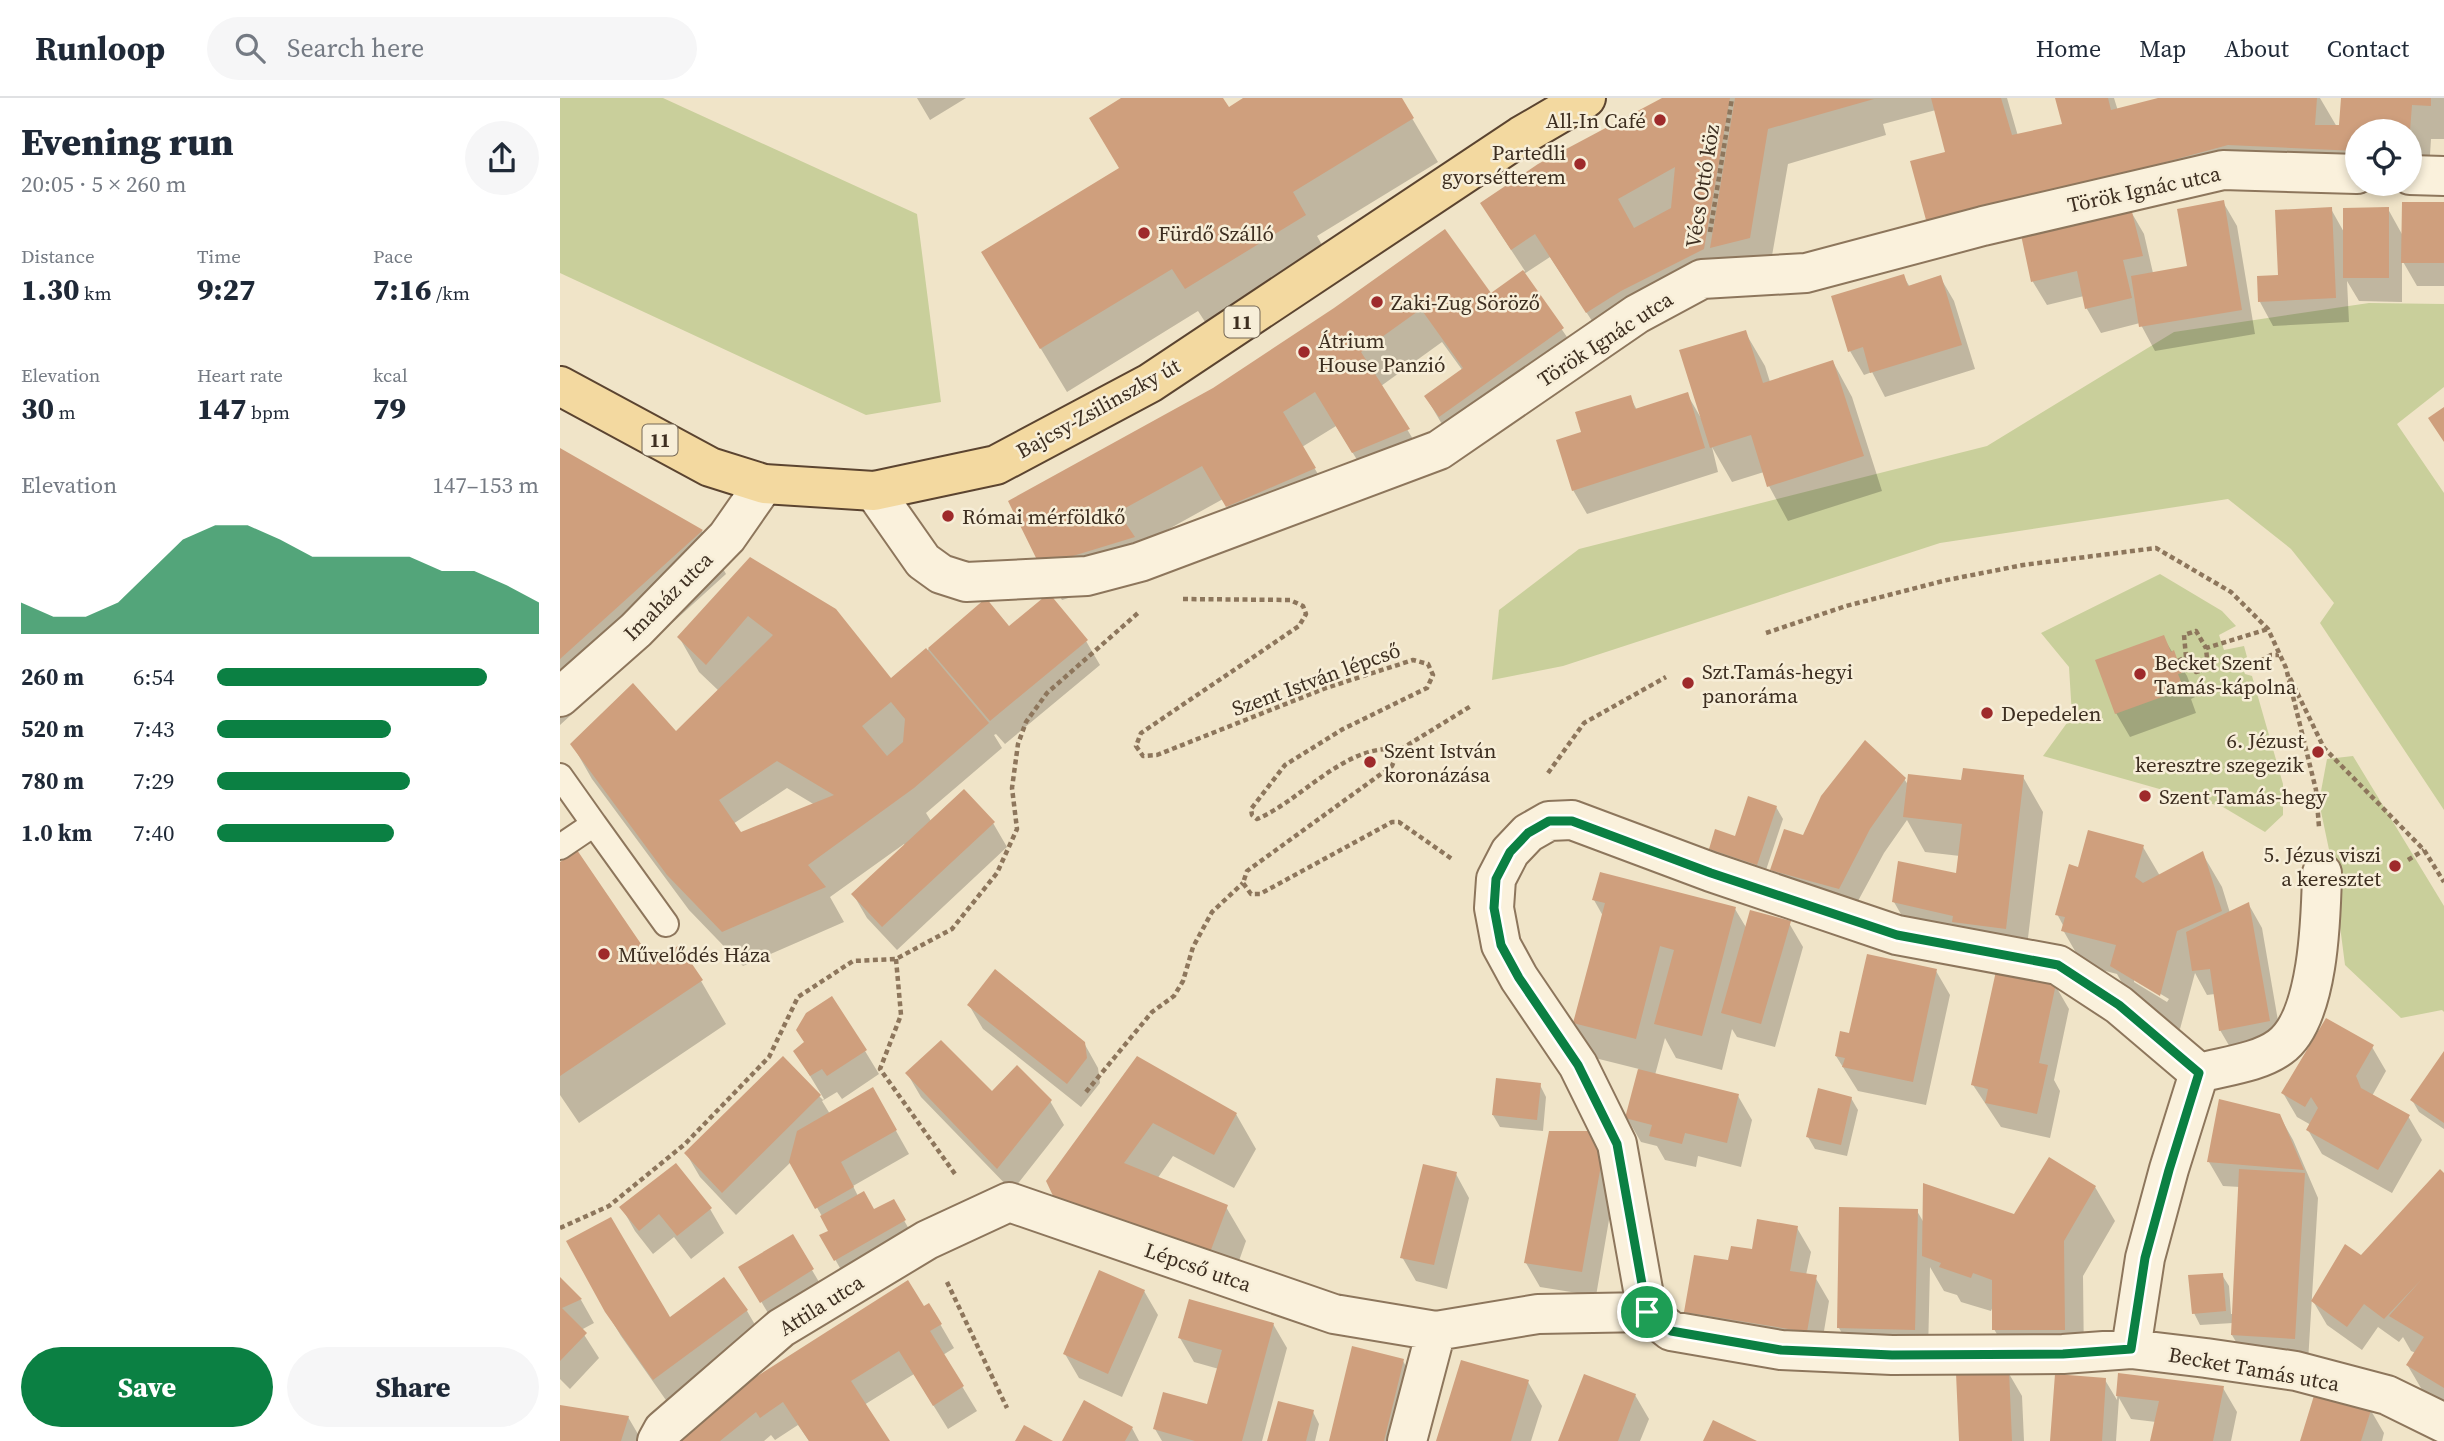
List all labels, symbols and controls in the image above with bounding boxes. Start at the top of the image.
search box [207,17,697,80]
text: Runloop [35,26,165,71]
icon: search [231,29,269,67]
text: Search here [287,30,424,66]
text: Home [2036,32,2101,65]
text: Map [2139,32,2186,65]
text: About [2224,32,2289,65]
text: Contact [2327,32,2409,65]
place label: All-In Café [1546,106,1646,135]
marker: All-In Café [1652,112,1668,128]
text: Evening run [21,116,234,168]
map controls [2345,119,2422,196]
button: locate [2345,119,2422,196]
button: share [465,121,539,195]
street label: Vécs Ottó köz [1678,122,1726,250]
place label: Partedli gyorsétterem [1442,138,1566,191]
marker: Partedli gyorsétterem [1572,156,1588,172]
street label: Török Ignác utca [2065,159,2224,219]
text: 20:05 · 5 × 260 m [21,168,187,200]
place label: Fürdő Szálló [1158,219,1274,248]
marker: Fürdő Szálló [1136,225,1152,241]
text: Distance [21,243,95,269]
text: Time [197,243,241,269]
text: Pace [373,243,413,269]
text: 1.30 [21,269,80,310]
text: 9:27 [197,269,256,310]
text: 7:16 [373,269,432,310]
text: km [80,280,112,306]
text: /km [432,280,470,306]
street label: Török Ignác utca [1532,284,1679,394]
place label: Zaki-Zug Söröző [1391,288,1540,317]
marker: Zaki-Zug Söröző [1369,294,1385,310]
road number: 11 [1224,306,1260,338]
place label: Átrium House Panzió [1318,326,1445,379]
marker: Átrium House Panzió [1296,344,1312,360]
street label: Bajcsy-Zsilinszky út [1011,351,1185,465]
text: Elevation [21,362,100,388]
text: Heart rate [197,362,283,388]
text: kcal [373,362,408,388]
text: 30 [21,388,54,429]
text: 147 [197,388,247,429]
text: 79 [373,388,406,429]
text: m [54,399,76,425]
text: bpm [247,399,290,425]
road number: 11 [642,424,678,456]
text: Elevation [21,469,117,501]
text: 147–153 m [432,469,539,501]
place label: Római mérföldkő [962,502,1125,531]
marker: Római mérföldkő [940,508,956,524]
street label: Imaház utca [617,545,719,647]
street label: Szent István lépcső [1228,635,1404,723]
place label: Becket Szent Tamás-kápolna [2154,648,2297,701]
place label: Szt.Tamás-hegyi panoráma [1702,657,1853,710]
text: 260 m [21,661,84,693]
text: 6:54 [133,661,174,693]
marker: Becket Szent Tamás-kápolna [2132,666,2148,682]
marker: Szt.Tamás-hegyi panoráma [1680,675,1696,691]
place label: Depedelen [2001,699,2102,728]
marker: Depedelen [1979,705,1995,721]
text: 520 m [21,713,84,745]
text: 7:43 [133,713,174,745]
place label: 6. Jézust keresztre szegezik [2135,726,2304,779]
place label: Szent István koronázása [1384,736,1497,789]
marker: 6. Jézust keresztre szegezik [2310,744,2326,760]
marker: Szent István koronázása [1362,754,1378,770]
text: 780 m [21,765,84,797]
text: 7:29 [133,765,174,797]
place label: Szent Tamás-hegy [2159,782,2327,811]
marker: Szent Tamás-hegy [2137,788,2153,804]
text: 1.0 km [21,817,92,849]
text: 7:40 [133,817,174,849]
place label: 5. Jézus viszi a keresztet [2264,840,2381,893]
marker: 5. Jézus viszi a keresztet [2387,858,2403,874]
place label: Művelődés Háza [618,940,771,969]
marker: Művelődés Háza [596,946,612,962]
street label: Lépcső utca [1141,1235,1256,1299]
street label: Attila utca [773,1267,869,1343]
pin [1617,1282,1677,1342]
icon: arrive [1628,1293,1666,1331]
street label: Becket Tamás utca [2166,1340,2342,1398]
button: Save [21,1347,273,1427]
button: Share [287,1347,539,1427]

